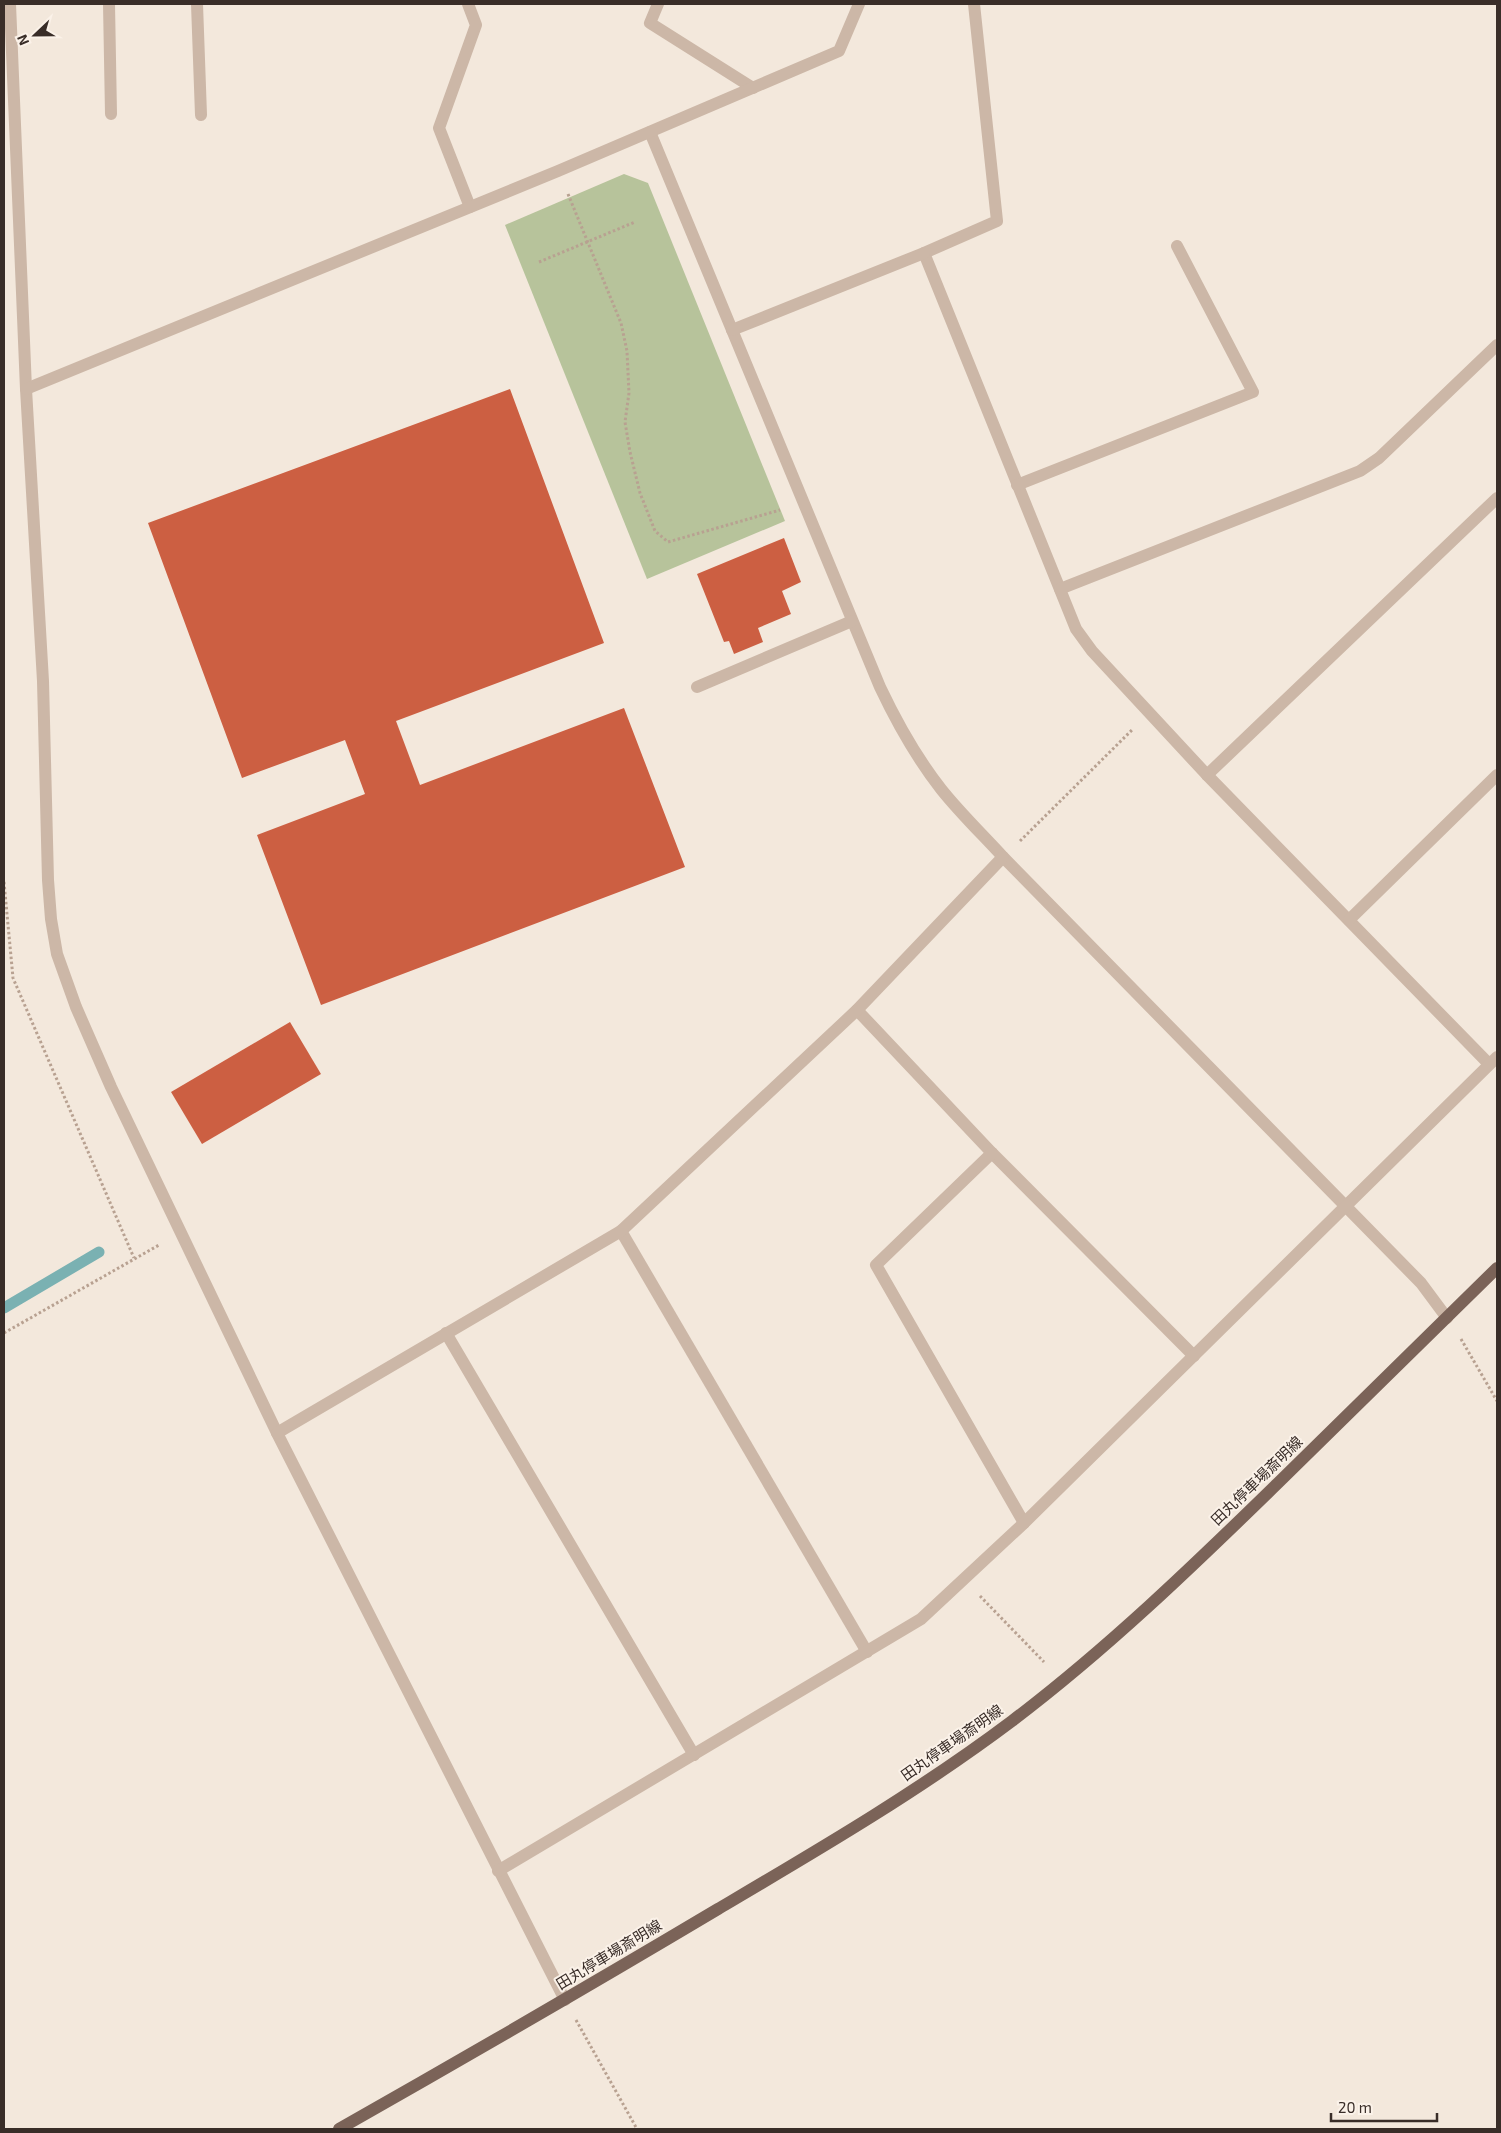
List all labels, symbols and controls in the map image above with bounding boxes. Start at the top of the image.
north arrow [10,10,60,60]
text: N [13,32,32,48]
street label: 田丸停車場斎明線 [1207,1432,1306,1528]
street label: 田丸停車場斎明線 [897,1700,1006,1784]
street label: 田丸停車場斎明線 [552,1916,665,1993]
scale bar [1331,2090,1437,2122]
text: 20 m [1338,2098,1372,2116]

